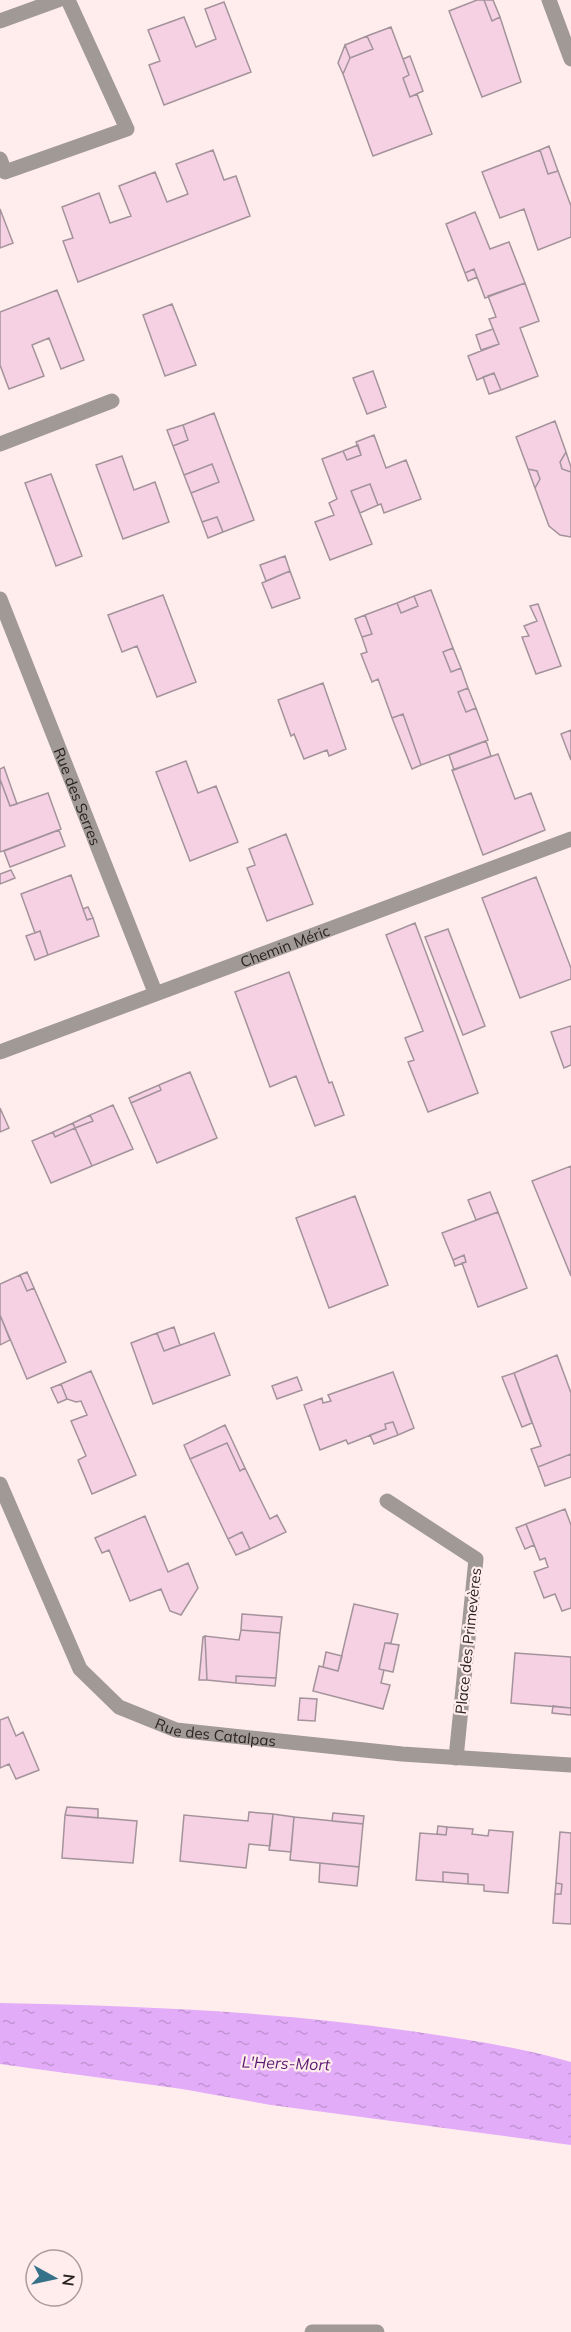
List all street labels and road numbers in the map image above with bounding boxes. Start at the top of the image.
street label: Rue des Serres [50,745,106,848]
street label: Chemin Méric [237,920,332,971]
street label: Place des Primevères [451,1567,485,1715]
street label: Rue des Catalpas [152,1713,277,1750]

